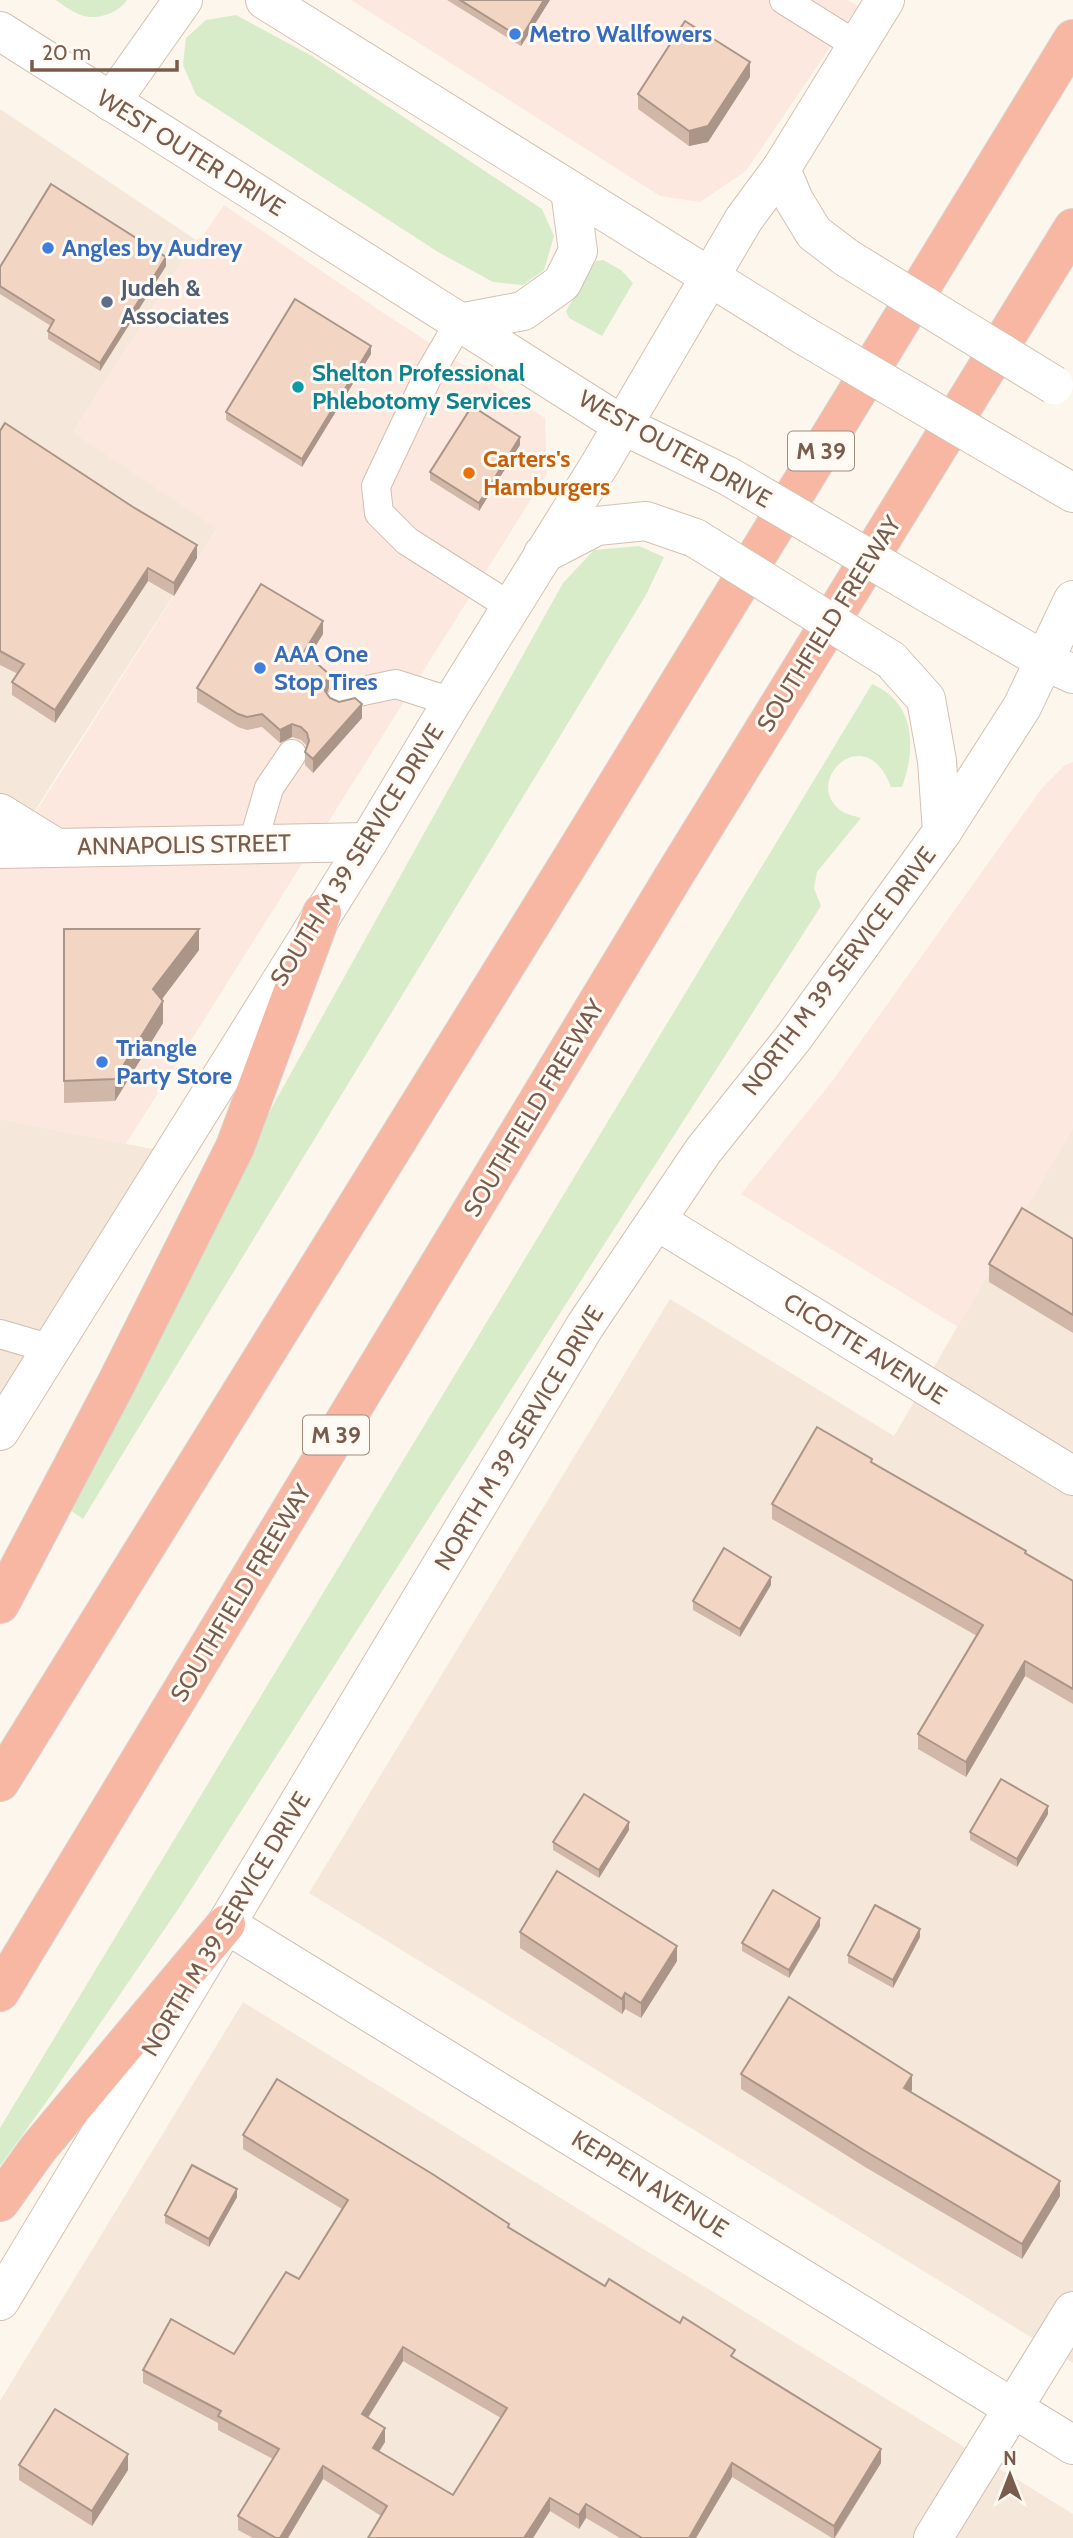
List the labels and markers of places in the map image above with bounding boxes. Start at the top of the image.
place label: Metro Wallfowers [529,19,712,48]
marker: Metro Wallfowers [507,26,523,42]
place label: Angles by Audrey [62,233,243,262]
marker: Angles by Audrey [40,240,56,256]
place label: Judeh & Associates [120,273,229,330]
marker: Judeh & Associates [99,294,115,310]
place label: Shelton Professional Phlebotomy Services [312,358,531,415]
marker: Shelton Professional Phlebotomy Services [290,379,306,395]
place label: Carters's Hamburgers [483,444,610,501]
marker: Carters's Hamburgers [461,465,477,481]
place label: AAA One Stop Tires [274,639,378,696]
marker: AAA One Stop Tires [252,660,268,676]
place label: Triangle Party Store [116,1033,232,1090]
marker: Triangle Party Store [94,1054,110,1070]

